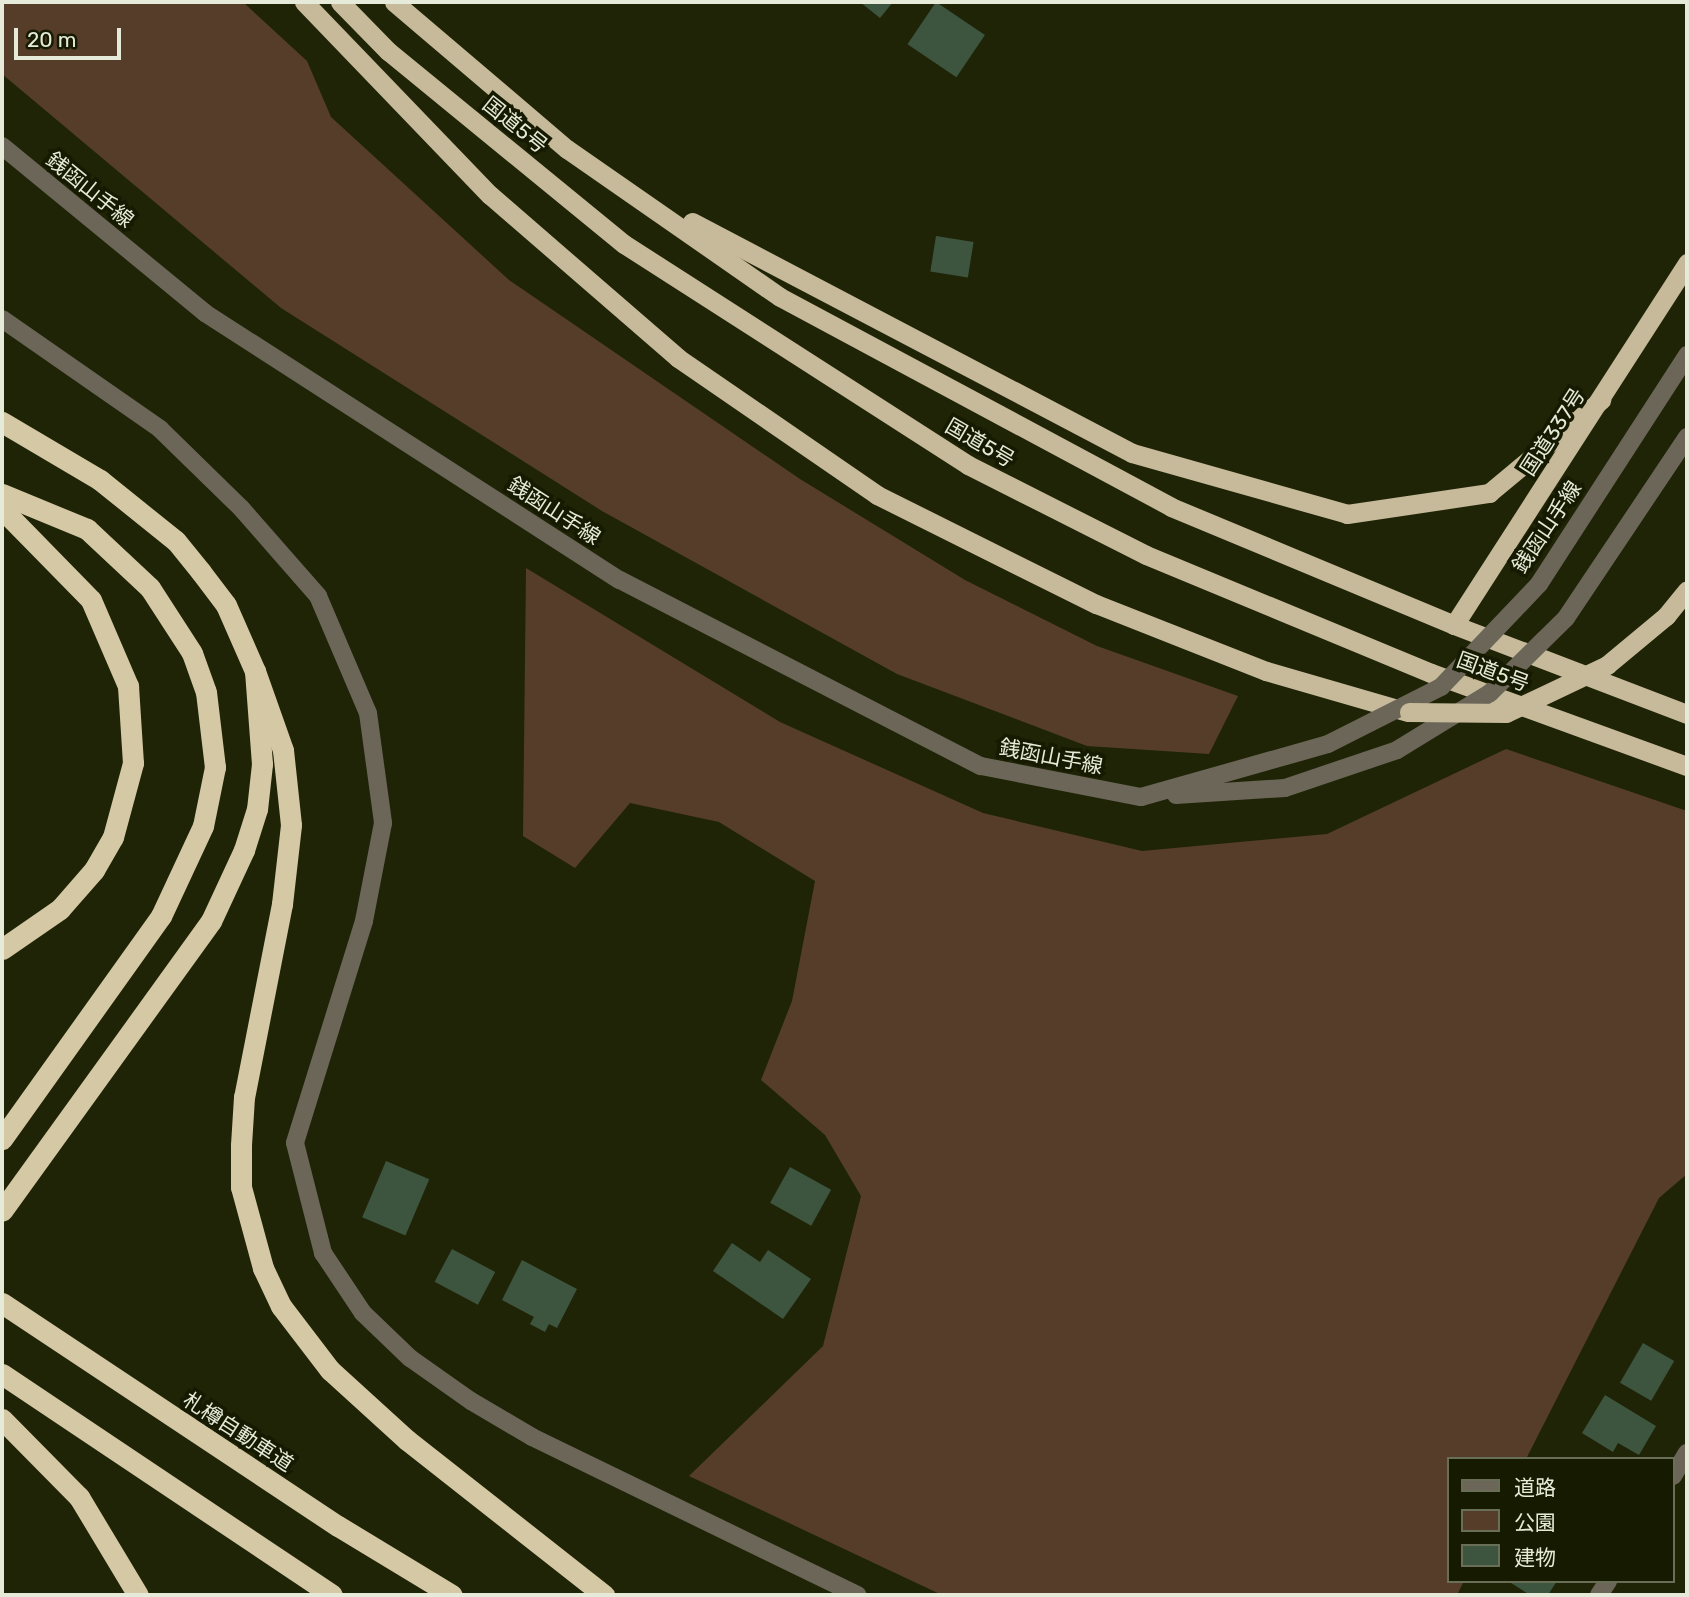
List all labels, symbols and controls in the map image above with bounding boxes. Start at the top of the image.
scale bar [18,14,124,58]
text: 20 m [27,27,76,52]
street label: 国道5号 [478,91,552,159]
street label: 銭函山手線 [41,147,139,233]
street label: 国道337号 [1515,384,1591,480]
street label: 国道5号 [941,413,1019,473]
street label: 銭函山手線 [503,472,605,550]
street label: 銭函山手線 [1507,476,1587,578]
street label: 国道5号 [1453,647,1533,697]
street label: 銭函山手線 [997,735,1105,779]
street label: 札樽自動車道 [178,1387,298,1477]
legend [1448,1457,1675,1583]
text: 道路 [1514,1475,1556,1500]
text: 公園 [1514,1510,1556,1535]
text: 建物 [1514,1545,1556,1570]

